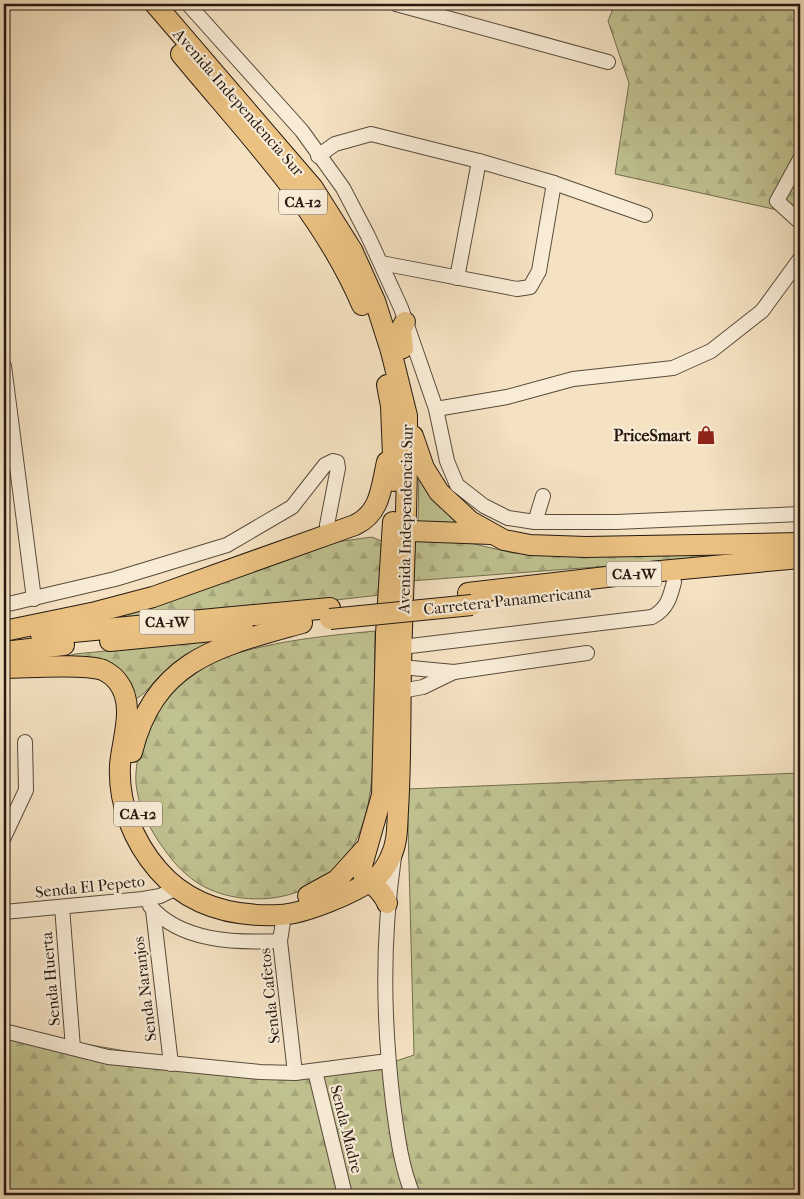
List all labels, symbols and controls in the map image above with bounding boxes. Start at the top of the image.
street label: Avenida Independencia Sur [169,24,308,180]
road number: CA-12 [279,190,327,214]
street label: Avenida Independencia Sur [394,424,417,615]
shop icon: PriceSmart [695,424,717,446]
place label: PriceSmart [613,426,691,445]
road number: CA-1W [606,562,662,586]
street label: Carretera Panamericana [422,582,592,619]
road number: CA-1W [140,610,194,634]
road number: CA-12 [114,802,162,826]
street label: Senda El Pepeto [34,871,146,902]
street label: Senda Huerta [37,931,64,1027]
street label: Senda Naranjos [129,935,160,1043]
street label: Senda Cafetos [255,947,284,1045]
street label: Senda Madre [326,1083,367,1175]

